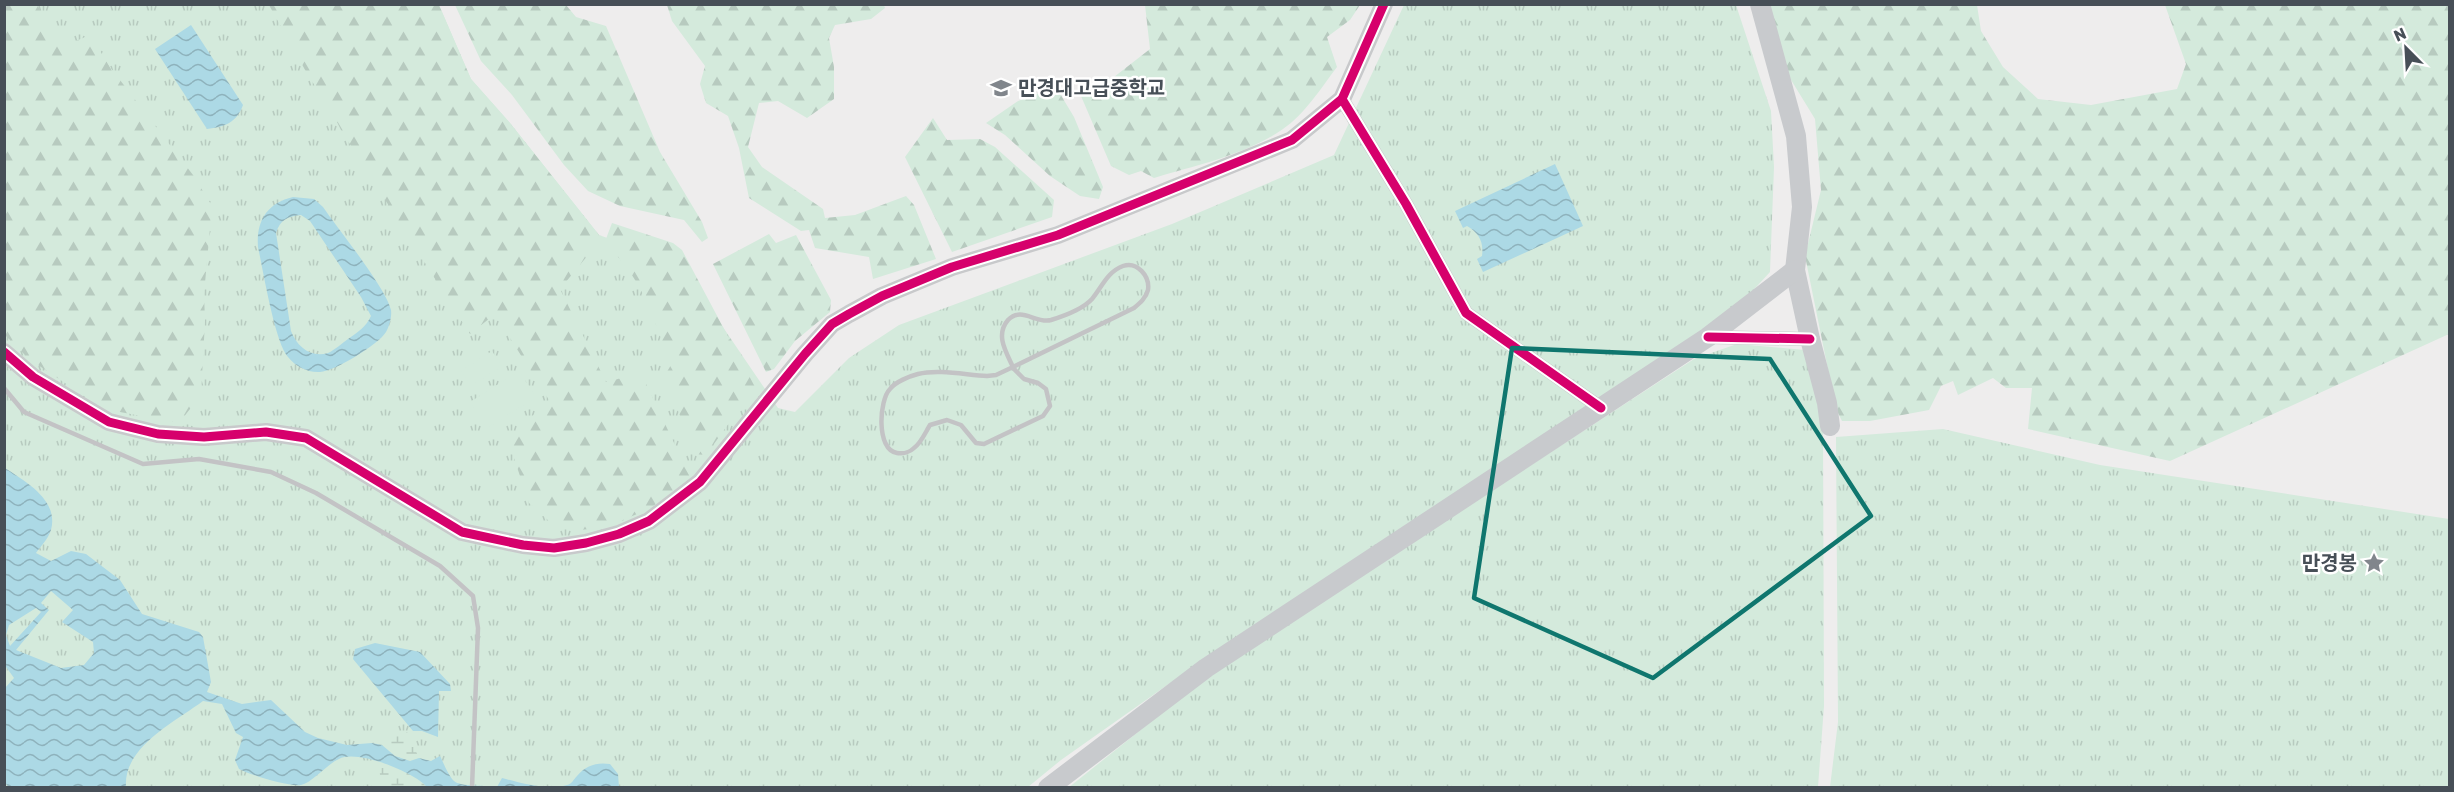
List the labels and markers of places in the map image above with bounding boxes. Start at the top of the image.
school or university icon: 만경대고급중학교 [989,76,1013,100]
place label: 만경대고급중학교 [1018,76,1165,100]
place label: 만경봉 [2302,551,2357,575]
place icon: 만경봉 [2362,551,2386,575]

